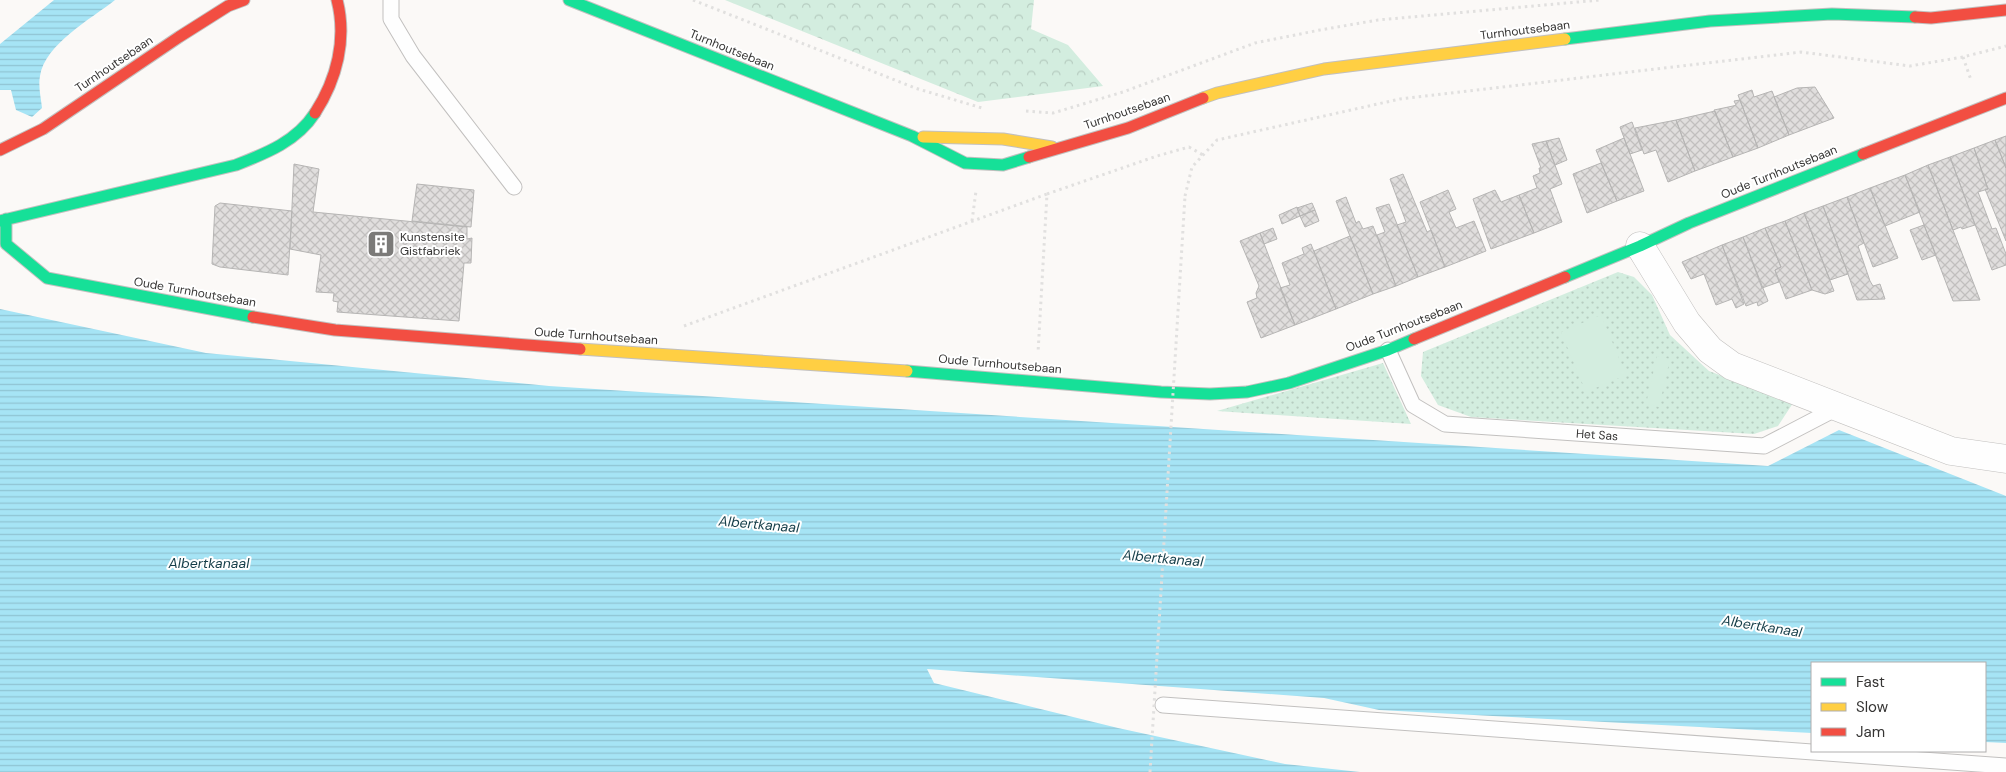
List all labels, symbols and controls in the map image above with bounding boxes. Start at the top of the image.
street label: Turnhoutsebaan [1479,17,1571,43]
street label: Turnhoutsebaan [687,26,777,74]
street label: Turnhoutsebaan [72,32,156,96]
street label: Turnhoutsebaan [1082,89,1172,133]
street label: Oude Turnhoutsebaan [1719,141,1840,203]
building icon: Kunstensite Gistfabriek [366,229,396,259]
place label: Kunstensite Gistfabriek [400,229,465,259]
street label: Oude Turnhoutsebaan [133,273,258,311]
street label: Oude Turnhoutsebaan [1343,296,1465,356]
street label: Oude Turnhoutsebaan [534,324,658,348]
street label: Oude Turnhoutsebaan [938,351,1063,377]
street label: Het Sas [1575,426,1619,444]
water label: Albertkanaal [717,511,801,537]
water label: Albertkanaal [1121,545,1205,571]
water label: Albertkanaal [168,554,250,572]
water label: Albertkanaal [1720,611,1804,641]
legend [1811,662,1986,752]
text: Fast [1856,672,1885,692]
text: Slow [1856,697,1889,717]
text: Jam [1856,722,1885,742]

